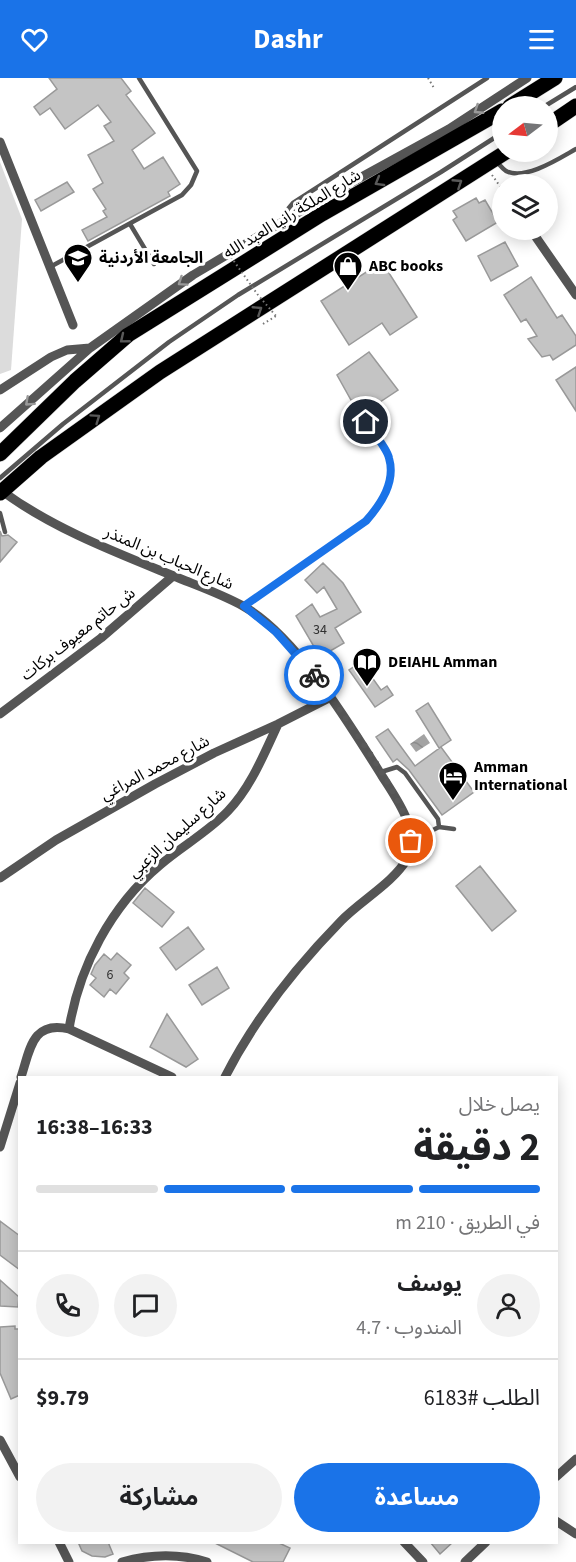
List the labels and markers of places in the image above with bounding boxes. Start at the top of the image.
school or university icon: الجامعة الأردنية [62,242,94,284]
place label: الجامعة الأردنية [99,247,203,269]
shop icon: ABC books [332,250,364,292]
place label: ABC books [368,255,443,277]
pin [340,396,391,447]
library icon: DEIAHL Amman [351,646,383,688]
place label: DEIAHL Amman [388,651,497,673]
place label: Amman International [473,756,568,796]
hotel icon: Amman International [437,760,469,802]
pin [385,815,436,866]

